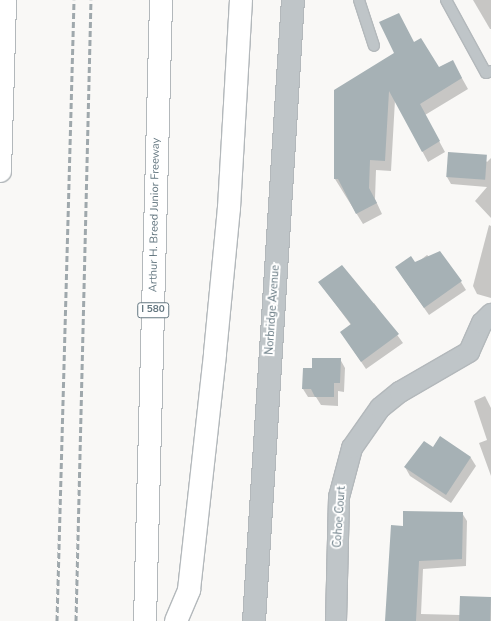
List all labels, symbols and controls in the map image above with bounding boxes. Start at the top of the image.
street label: Arthur H. Breed Junior Freeway [147,138,163,292]
street label: Norbridge Avenue [263,265,283,355]
road number: I 580 [137,302,169,318]
street label: Cohoe Court [331,486,349,548]

